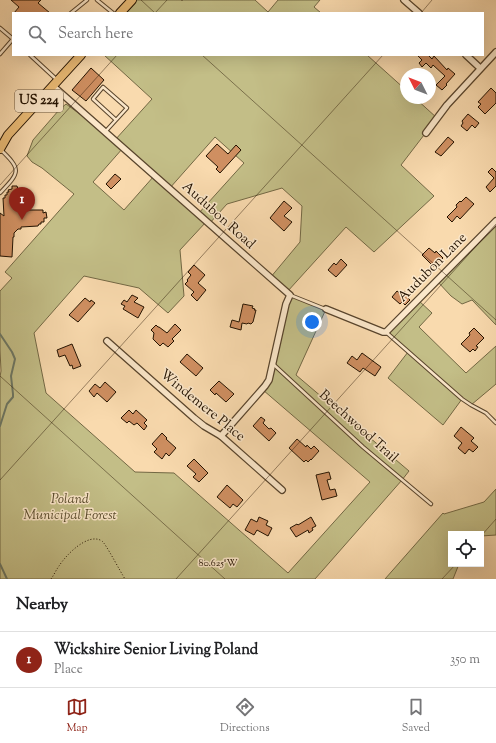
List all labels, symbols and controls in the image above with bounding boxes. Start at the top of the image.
search box [12,12,484,56]
icon: search [26,23,48,45]
text: Search here [58,24,133,45]
north arrow [400,68,436,104]
road number: US 224 [15,90,63,112]
street label: Audubon Road [177,178,259,255]
pin: 1 [9,187,35,220]
street label: Audubon Lane [394,229,472,307]
your location [302,312,322,332]
street label: Windemere Place [155,365,249,447]
street label: Beechwood Trail [314,386,402,468]
park label: Poland Municipal Forest [23,490,117,526]
map controls [448,531,484,567]
button: locate [448,531,484,567]
text: 80.625°W [199,556,238,571]
text: Nearby [16,593,68,617]
text: Wickshire Senior Living Poland [54,640,258,661]
text: 1 [27,651,31,669]
text: 350 m [450,651,480,669]
text: Place [54,661,83,679]
tab: Map [66,696,88,736]
tab: Directions [220,696,270,736]
tab: Saved [402,696,430,736]

